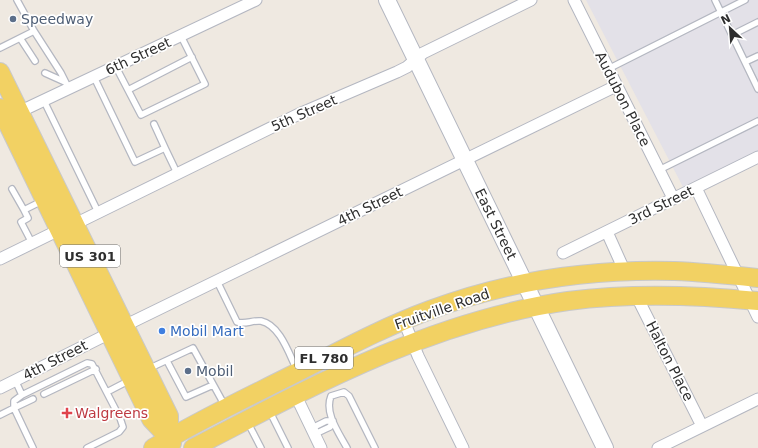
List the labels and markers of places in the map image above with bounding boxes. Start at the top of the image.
place label: Speedway [21,11,93,27]
marker: Speedway [8,14,18,24]
place label: Mobil Mart [170,323,244,339]
marker: Mobil Mart [157,326,167,336]
place label: Mobil [196,363,233,379]
marker: Mobil [183,366,193,376]
place label: Walgreens [75,405,148,421]
marker: Walgreens [62,408,72,418]

